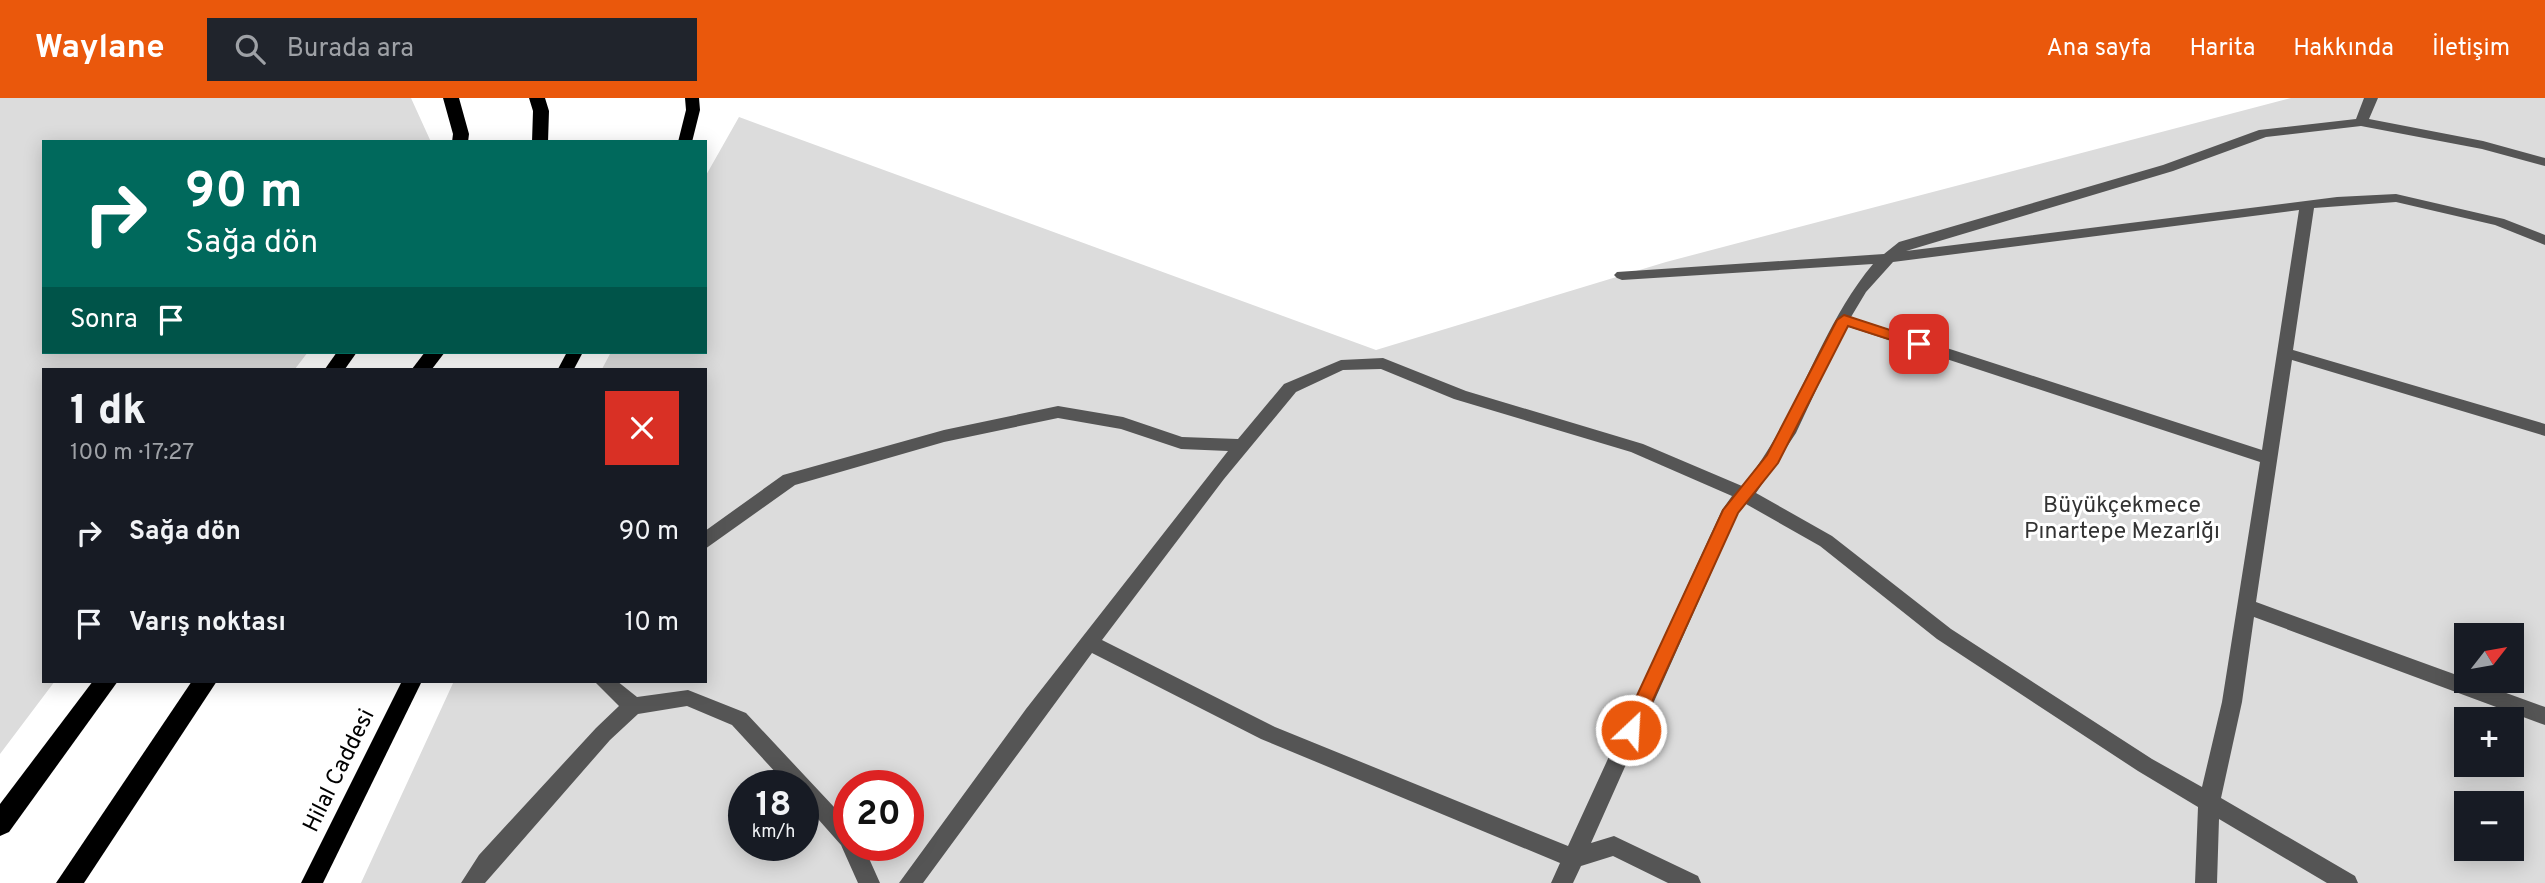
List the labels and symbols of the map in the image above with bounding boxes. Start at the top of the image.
pin [1889,314,1949,374]
park label: Büyükçekmece Pınartepe Mezarlğı [2024,492,2220,547]
north arrow [2454,623,2524,693]
position arrow [1594,693,1668,767]
street label: Hilal Caddesi [298,705,382,837]
speed limit sign: 20 [833,770,924,861]

